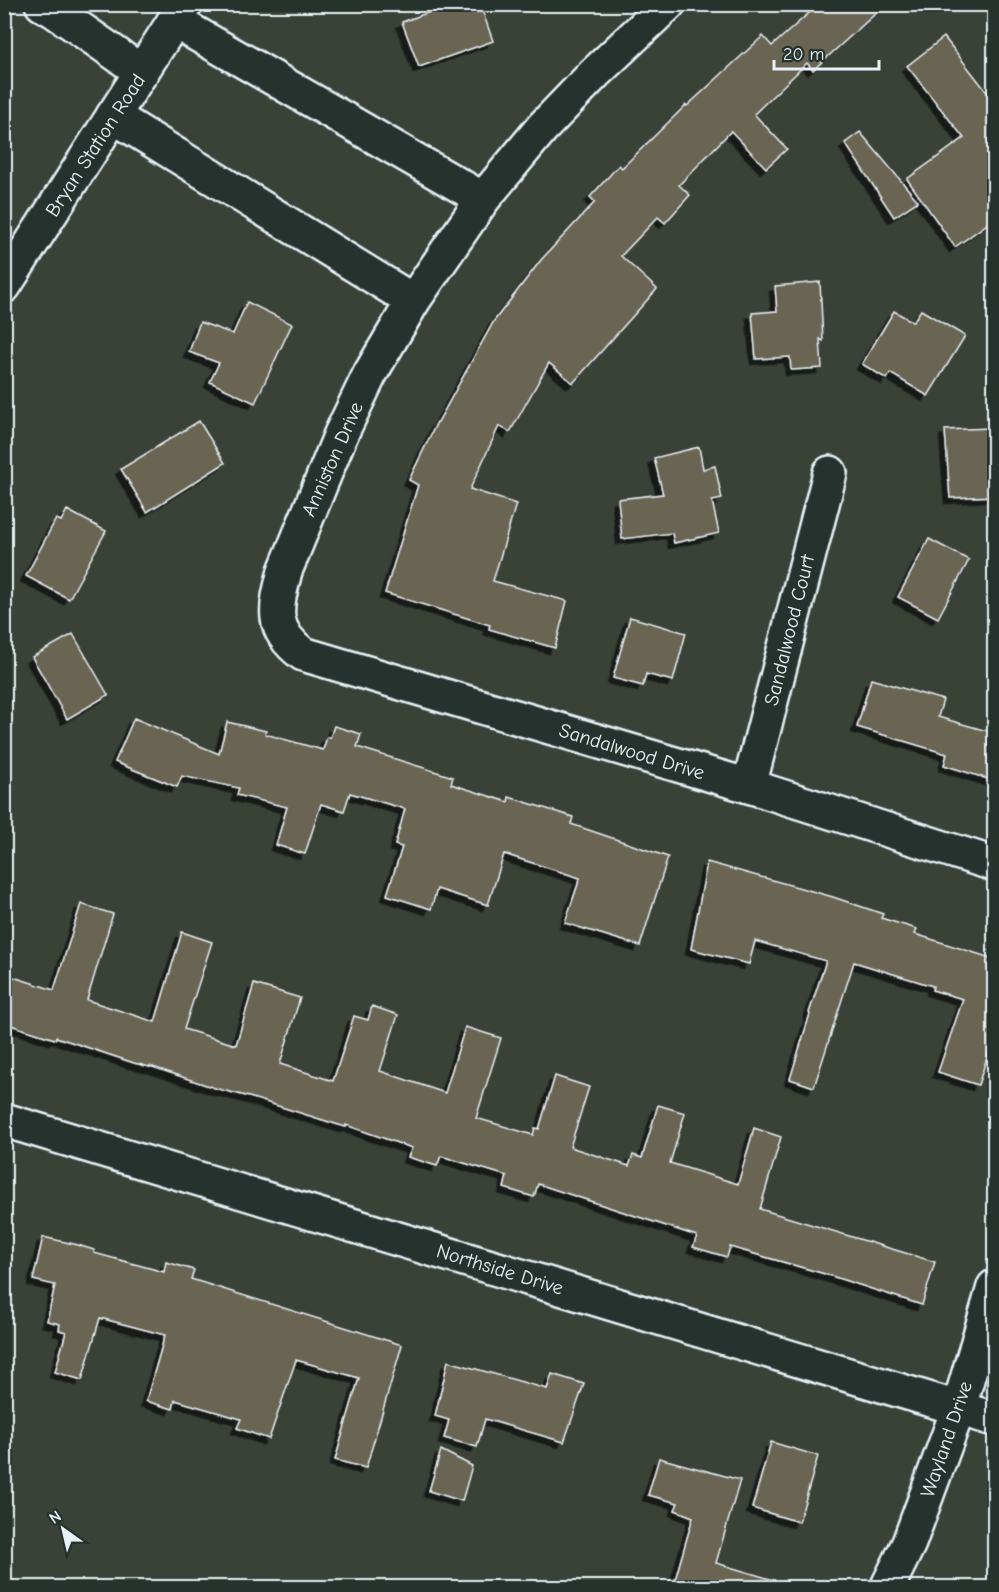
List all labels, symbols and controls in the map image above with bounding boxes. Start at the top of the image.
scale bar [774,33,879,71]
text: 20 m [783,44,824,65]
street label: Bryan Station Road [41,70,150,221]
street label: Anniston Drive [297,398,368,520]
street label: Sandalwood Court [760,551,820,708]
street label: Sandalwood Drive [556,718,707,785]
street label: Northside Drive [434,1239,566,1300]
street label: Wayland Drive [916,1378,977,1500]
north arrow [33,1499,93,1559]
text: N [46,1507,65,1528]

